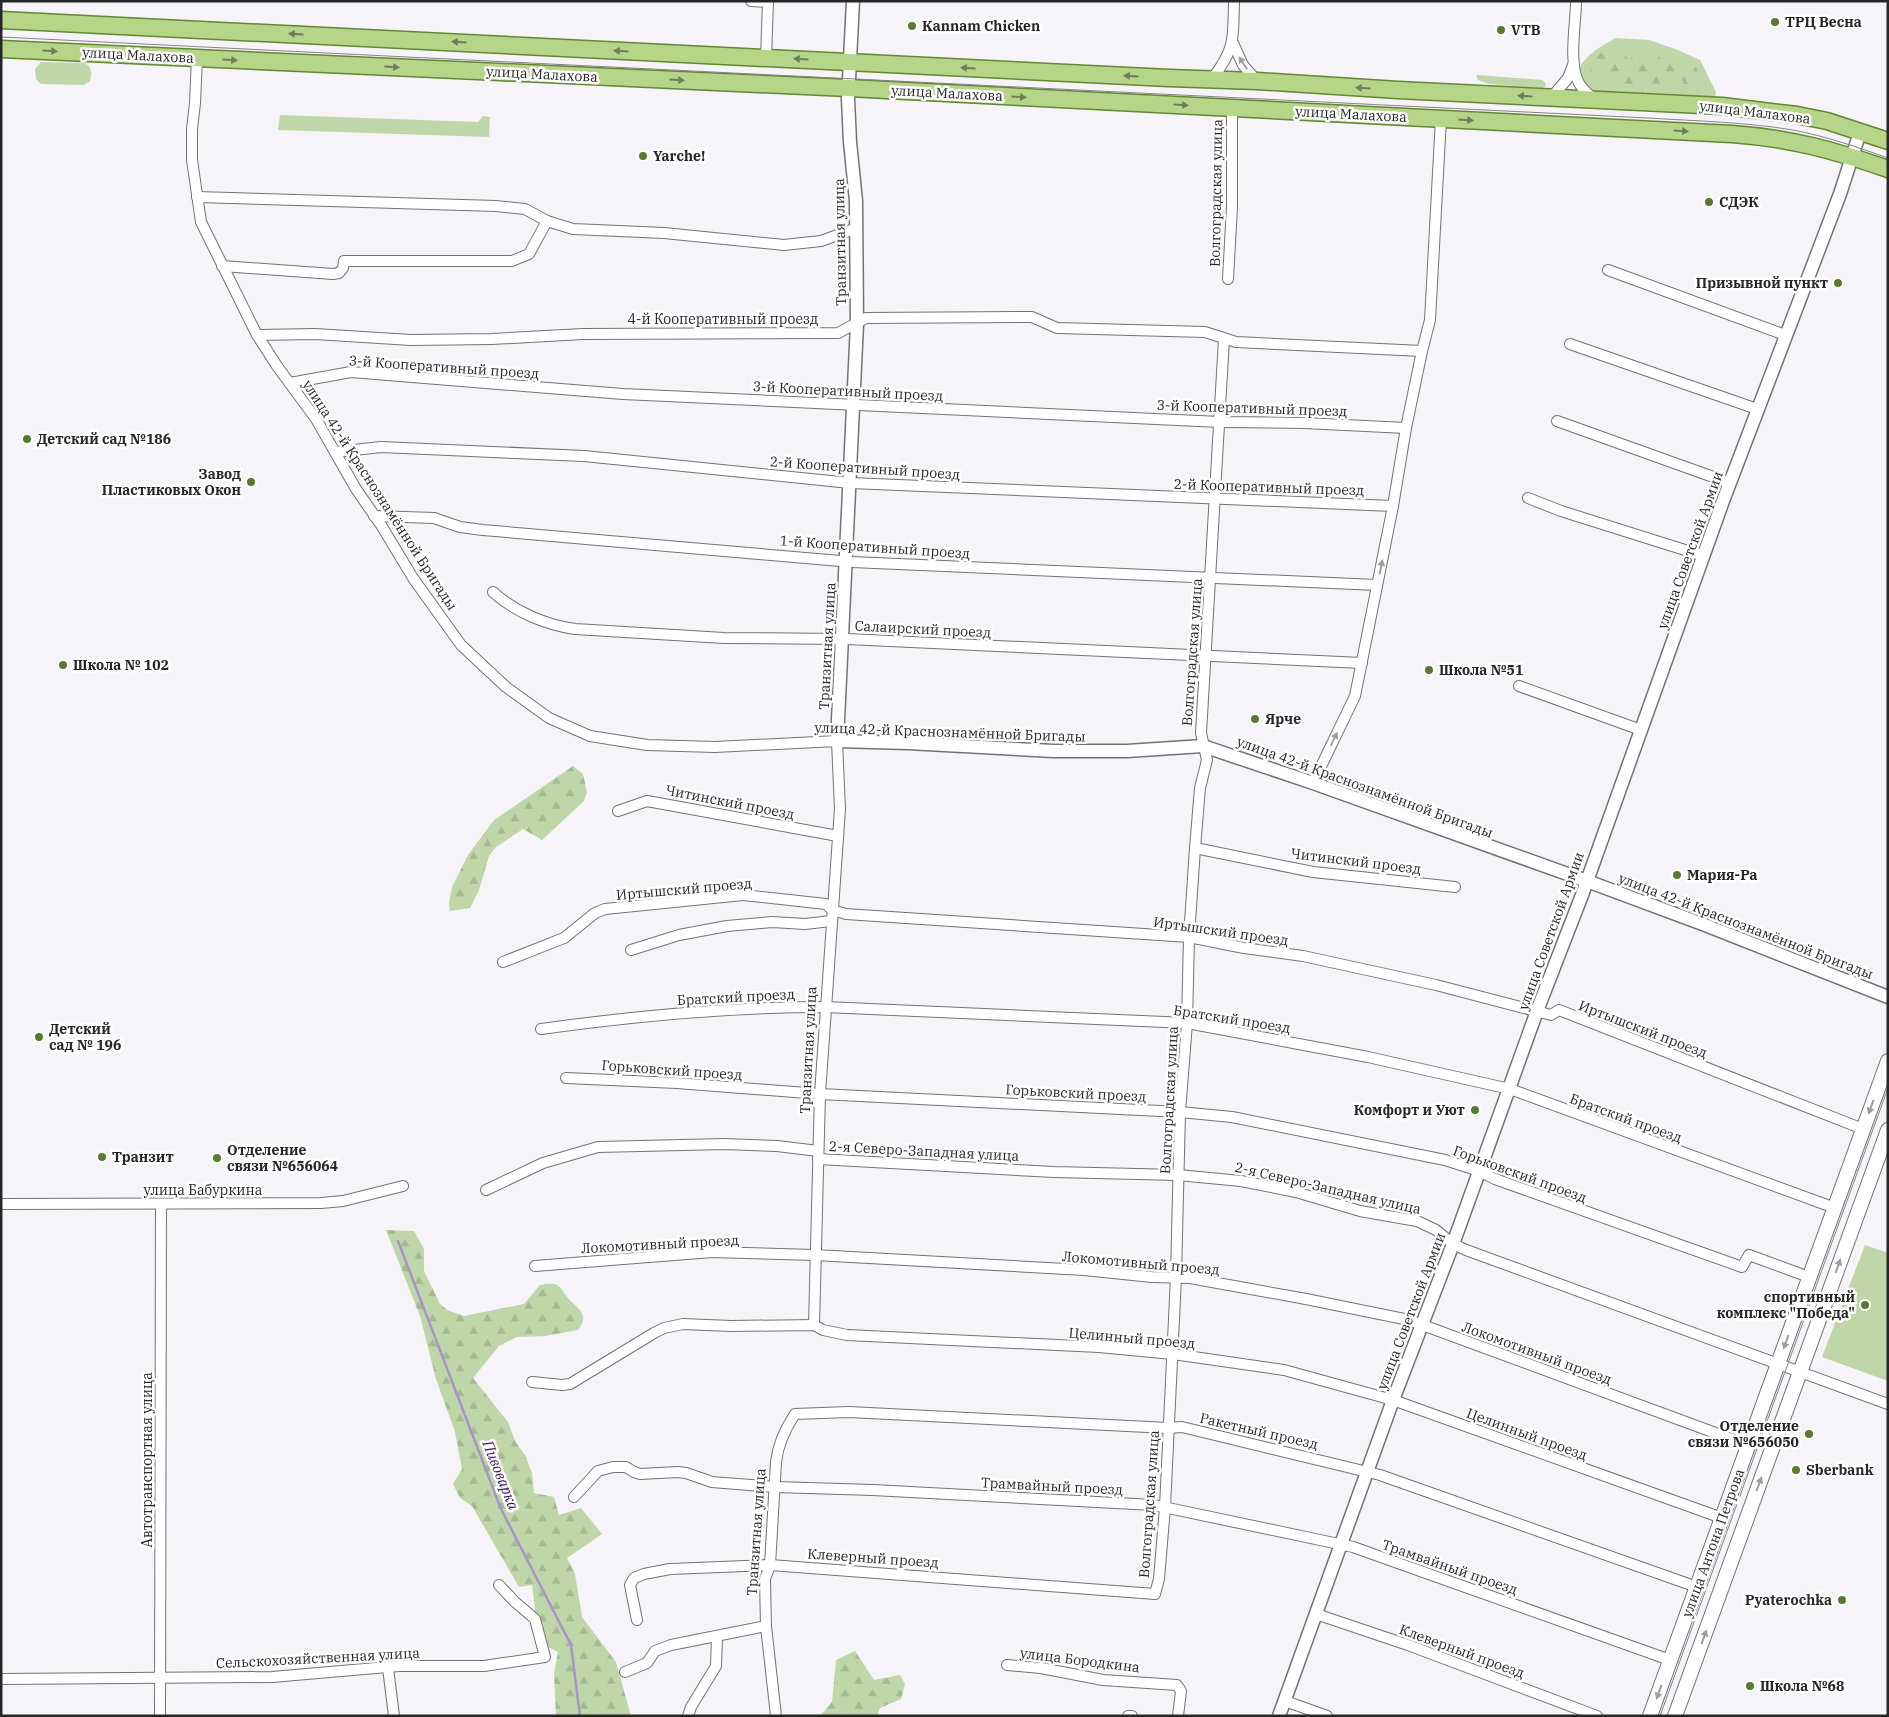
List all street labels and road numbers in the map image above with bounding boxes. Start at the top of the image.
street label: улица Малахова [82,43,195,67]
street label: улица Малахова [486,62,599,86]
street label: улица Малахова [891,81,1004,105]
street label: улица Малахова [1698,96,1812,128]
street label: улица Малахова [1295,102,1408,126]
street label: Волгоградская улица [1206,119,1226,267]
street label: Транзитная улица [830,178,850,306]
street label: 4-й Кооперативный проезд [628,310,819,328]
street label: 3-й Кооперативный проезд [348,351,540,383]
street label: улица 42-й Краснознамённой Бригады [299,376,461,614]
street label: 3-й Кооперативный проезд [752,377,944,405]
street label: 3-й Кооперативный проезд [1156,396,1348,420]
street label: 2-й Кооперативный проезд [769,452,961,484]
street label: улица Советской Армии [1653,468,1727,632]
street label: 2-й Кооперативный проезд [1173,475,1365,499]
street label: 1-й Кооперативный проезд [779,531,971,563]
street label: Волгоградская улица [1178,577,1206,726]
street label: Транзитная улица [815,581,839,710]
street label: Салаирский проезд [854,616,992,642]
street label: улица 42-й Краснознамённой Бригады [814,718,1086,746]
street label: улица 42-й Краснознамённой Бригады [1234,732,1496,842]
street label: Читинский проезд [664,781,797,823]
street label: Читинский проезд [1290,844,1423,878]
street label: улица Советской Армии [1514,849,1588,1013]
street label: улица 42-й Краснознамённой Бригады [1616,869,1876,983]
street label: Иртышский проезд [615,874,753,904]
street label: Иртышский проезд [1152,913,1290,949]
street label: Братский проезд [676,985,796,1009]
street label: Транзитная улица [796,985,820,1114]
street label: Иртышский проезд [1576,996,1710,1062]
street label: Братский проезд [1172,1001,1292,1037]
street label: Волгоградская улица [1156,1025,1182,1174]
street label: Горьковский проезд [601,1056,743,1084]
street label: Горьковский проезд [1005,1080,1147,1106]
street label: Братский проезд [1567,1089,1685,1147]
street label: 2-я Северо-Западная улица [828,1137,1020,1165]
street label: Горьковский проезд [1451,1141,1590,1207]
street label: 2-я Северо-Западная улица [1233,1158,1423,1218]
street label: улица Бабуркина [144,1181,263,1199]
street label: улица Советской Армии [1373,1230,1449,1392]
street label: Локомотивный проезд [581,1231,740,1257]
street label: Локомотивный проезд [1061,1247,1221,1279]
street label: Локомотивный проезд [1460,1318,1615,1389]
street label: Целинный проезд [1068,1323,1197,1353]
street label: Автотранспортная улица [138,1372,156,1548]
street label: Целинный проезд [1464,1404,1590,1464]
street label: Ракетный проезд [1198,1409,1320,1453]
street label: Волгоградская улица [1135,1429,1163,1578]
street label: улица Антона Петрова [1678,1466,1748,1620]
street label: Транзитная улица [743,1467,769,1596]
street label: Трамвайный проезд [980,1473,1124,1499]
street label: Трамвайный проезд [1380,1535,1521,1599]
street label: Клеверный проезд [807,1544,940,1572]
street label: Клеверный проезд [1397,1620,1527,1682]
street label: Сельскохозяйственная улица [216,1644,421,1672]
street label: улица Бородкина [1019,1644,1141,1676]

